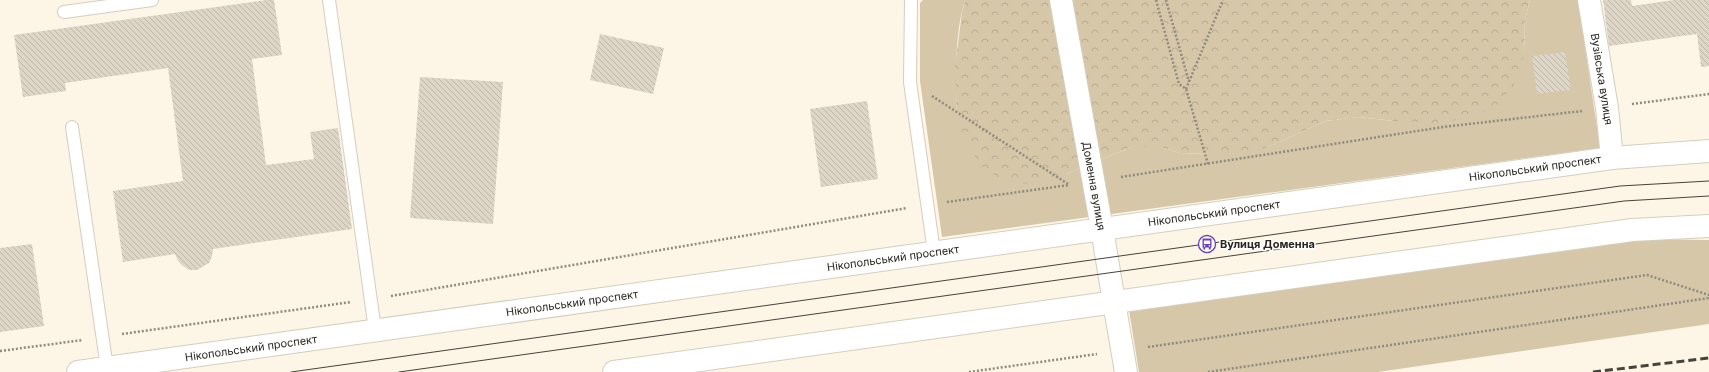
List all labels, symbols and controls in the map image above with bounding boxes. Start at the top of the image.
street label: Вузівська вулиця [1588,32,1616,126]
street label: Доменна вулиця [1079,140,1109,232]
street label: Нікопольський проспект [1468,152,1603,184]
street label: Нікопольський проспект [1147,197,1282,229]
bus stop icon: Вулиця Доменна [1197,234,1217,254]
place label: Вулиця Доменна [1220,237,1315,251]
street label: Нікопольський проспект [826,242,961,274]
street label: Нікопольський проспект [505,287,640,319]
street label: Нікопольський проспект [184,332,319,364]

